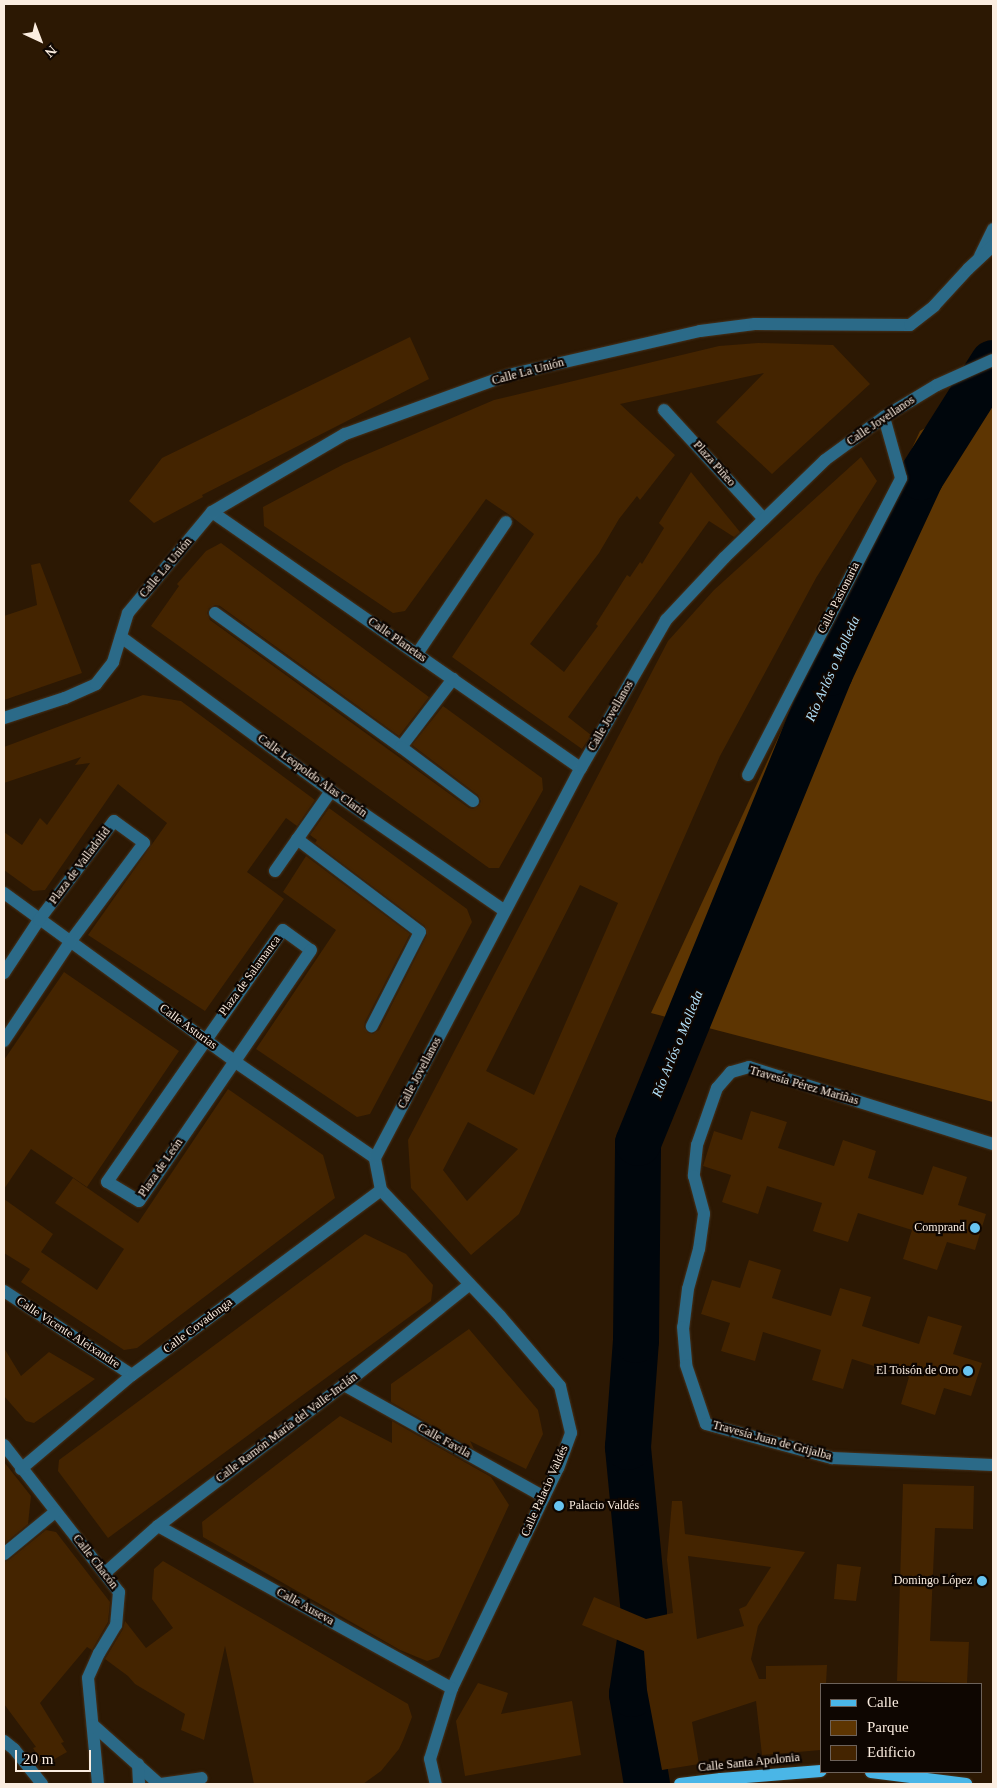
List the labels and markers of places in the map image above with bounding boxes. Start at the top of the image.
place label: Comprand [914,1221,965,1235]
marker: Comprand [969,1222,981,1234]
place label: El Toisón de Oro [876,1364,958,1378]
marker: El Toisón de Oro [962,1365,974,1377]
place label: Palacio Valdés [569,1499,639,1513]
marker: Palacio Valdés [553,1500,565,1512]
place label: Domingo López [894,1574,972,1588]
marker: Domingo López [976,1575,988,1587]

